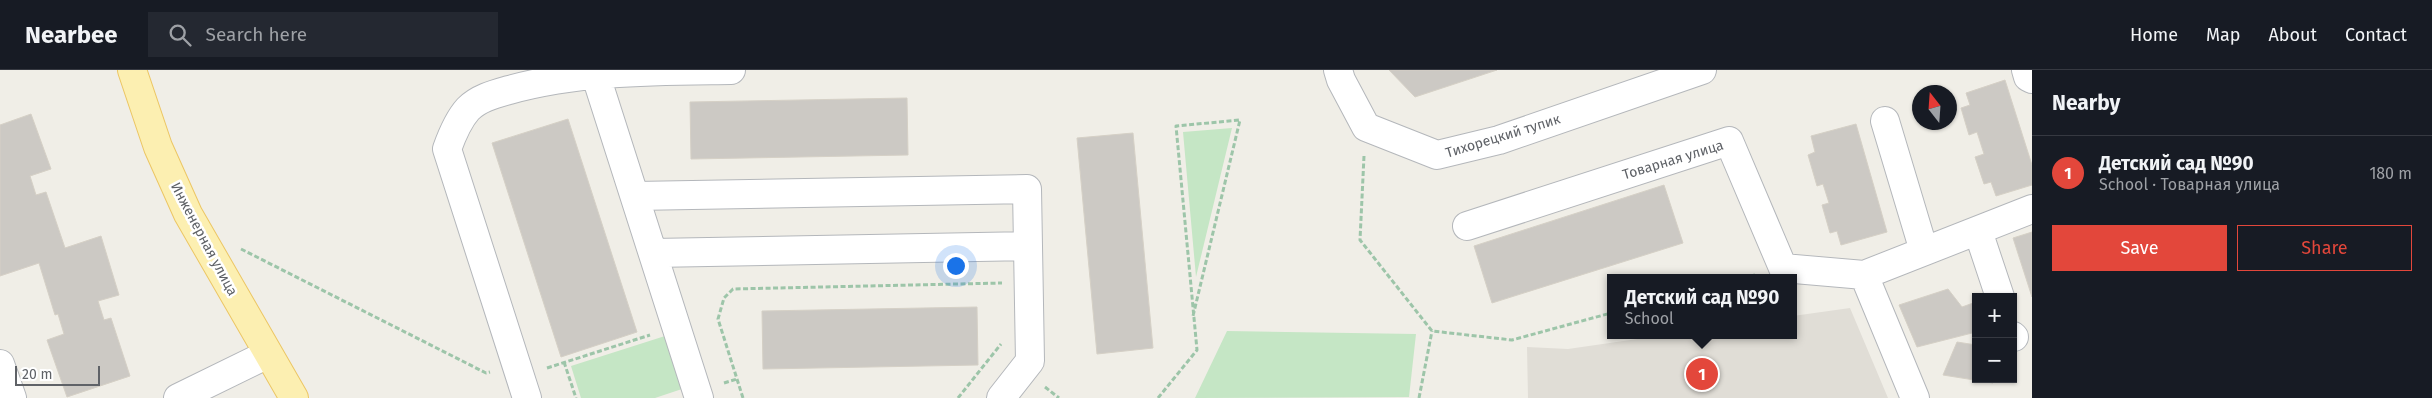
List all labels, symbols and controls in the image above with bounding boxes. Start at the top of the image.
search box [148,12,498,57]
text: Nearbee [25,21,118,49]
icon: search [166,21,194,49]
text: Search here [206,23,307,46]
text: Home [2130,24,2178,46]
text: Map [2206,24,2240,46]
text: About [2268,24,2317,46]
text: Contact [2345,24,2407,46]
north arrow [1912,85,1957,130]
text: Nearby [2052,90,2120,116]
street label: Тихорецкий тупик [1444,110,1563,162]
street label: Товарная улица [1620,137,1726,183]
text: Детский сад №90 [2099,152,2254,175]
text: 1 [2064,164,2072,183]
text: 180 m [2369,164,2412,183]
text: School · Товарная улица [2099,175,2280,194]
street label: Инженерная улица [167,179,241,299]
button: Save [2052,225,2227,271]
button: Share [2237,225,2412,271]
your location [943,253,969,279]
popup [1607,274,1797,339]
text: Детский сад №90 [1625,286,1779,309]
map controls [1972,293,2017,383]
button: + [1972,293,2017,338]
text: School [1625,309,1674,328]
button: − [1972,338,2017,383]
pin: 1 [1686,355,1718,393]
scale bar [15,363,100,386]
text: 20 m [22,366,52,383]

